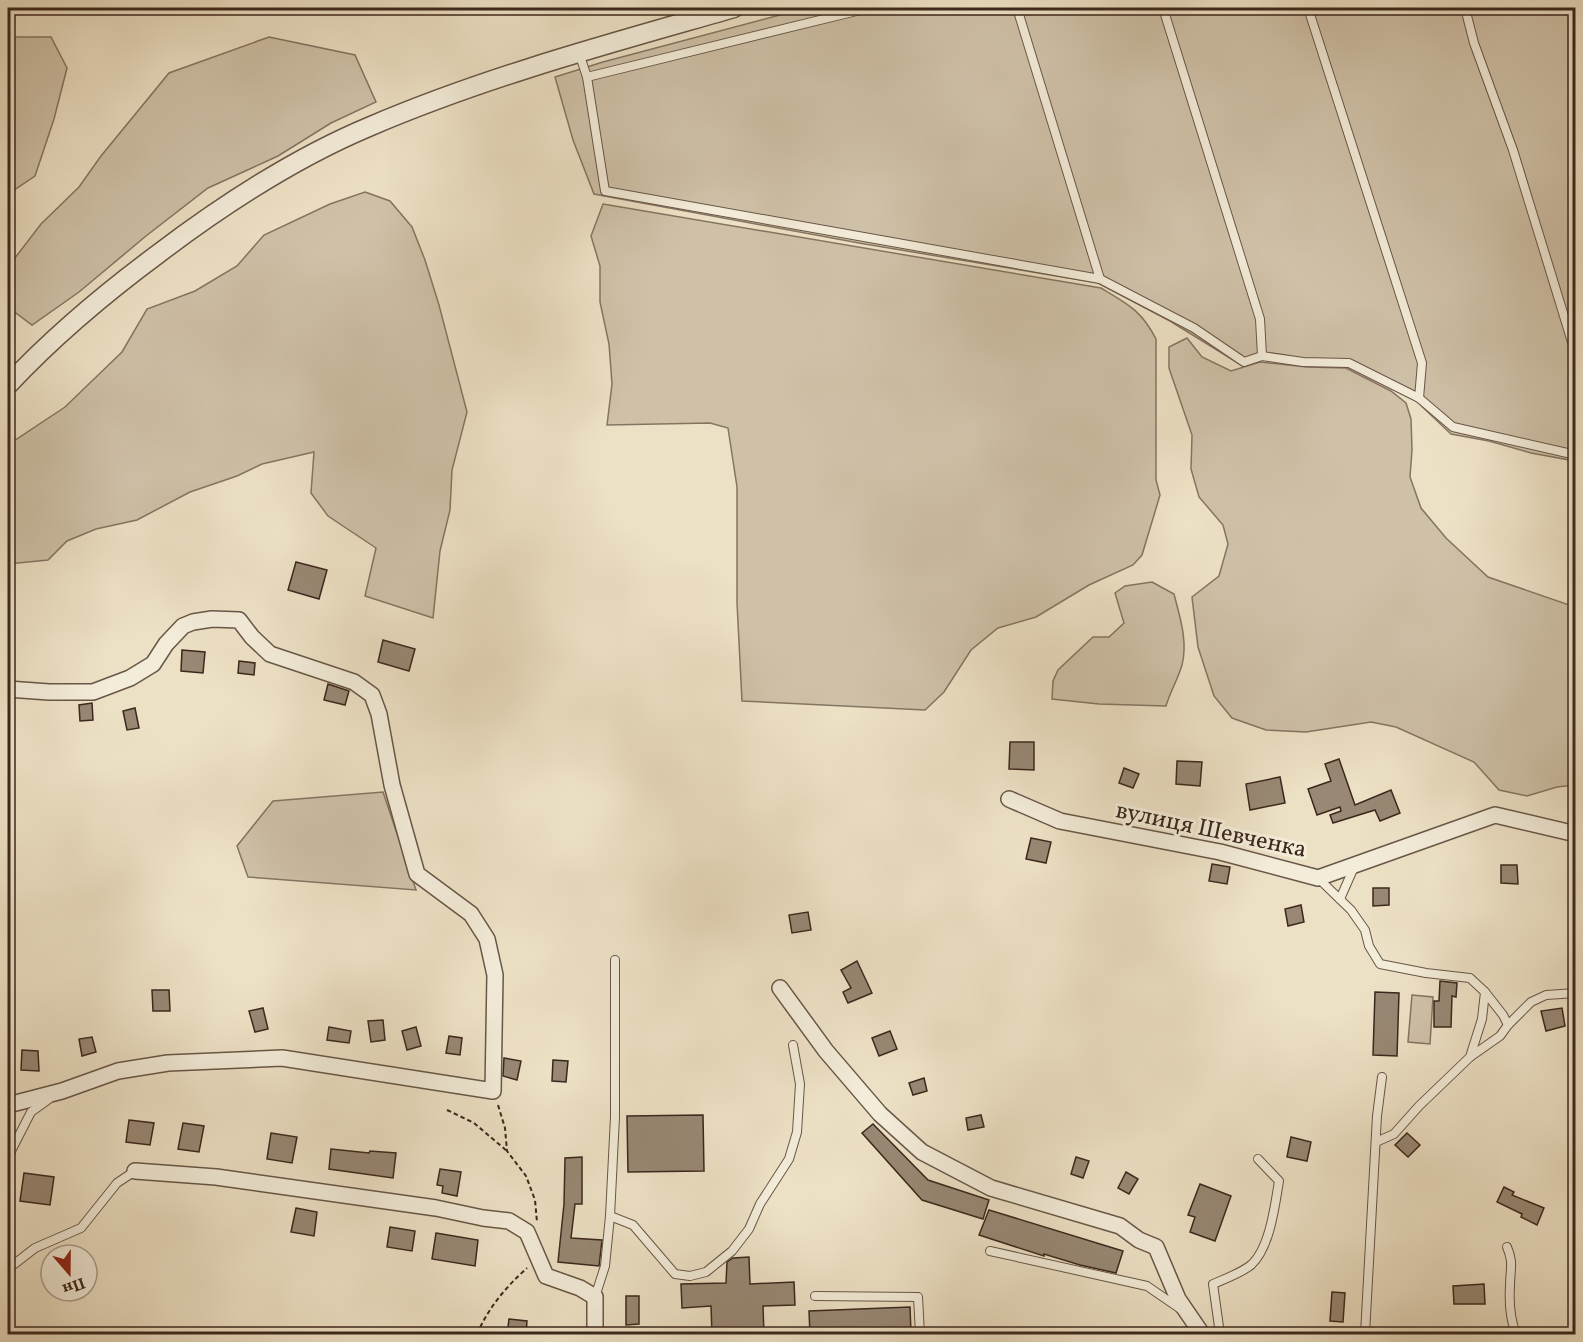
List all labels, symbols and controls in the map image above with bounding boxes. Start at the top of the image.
street label: вулиця Шевченка [1113,794,1309,868]
north arrow [39,1243,99,1303]
text: Пн [59,1271,88,1299]

